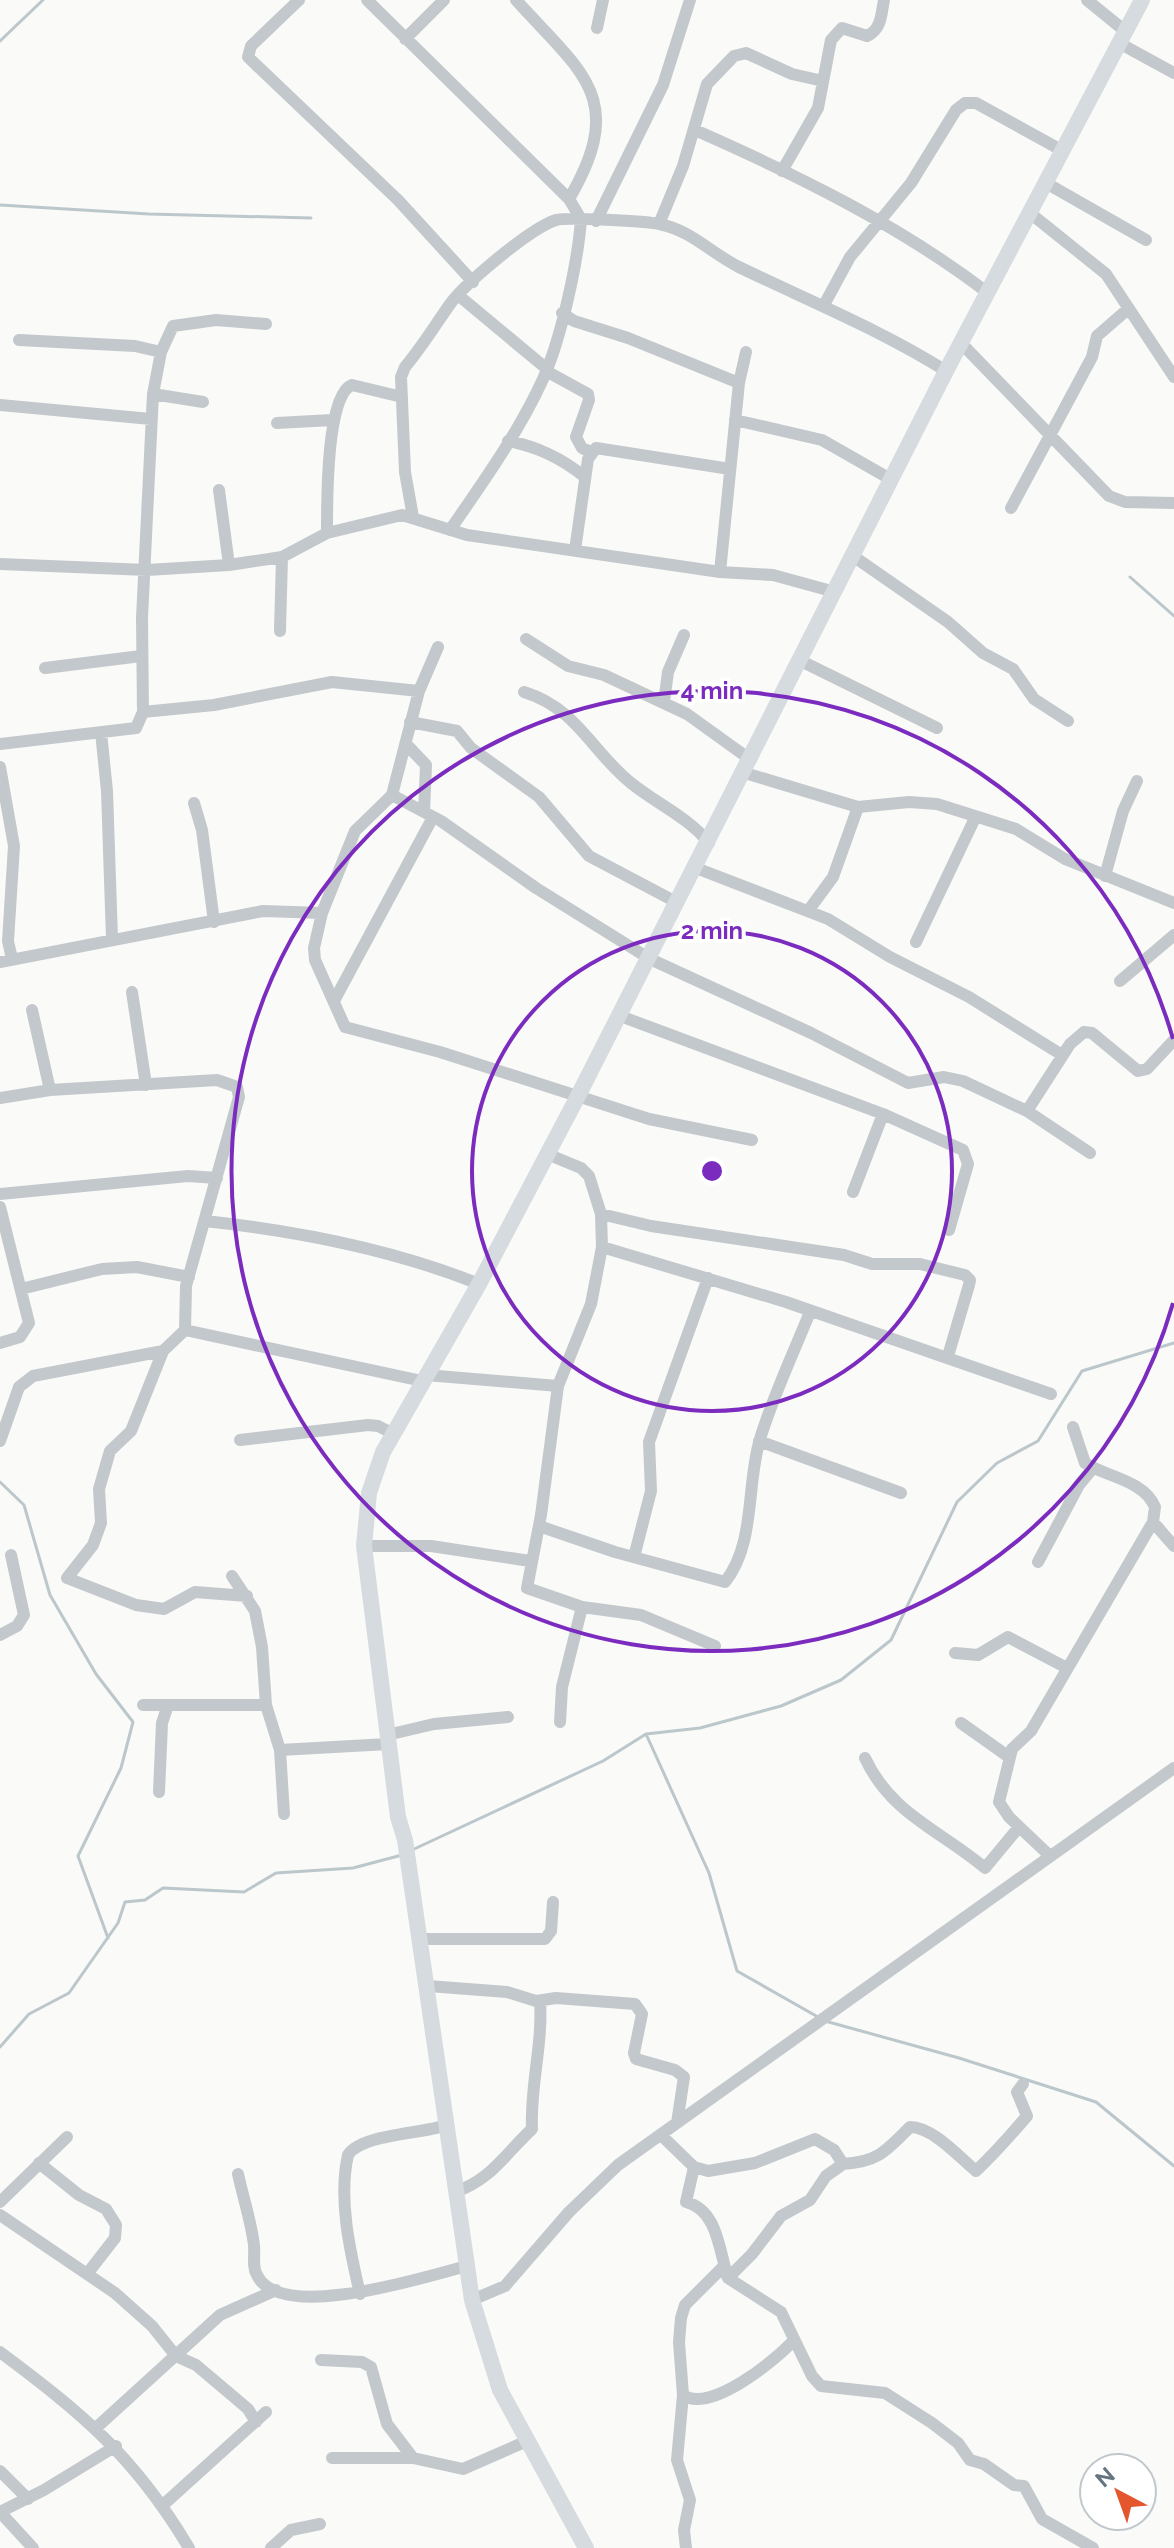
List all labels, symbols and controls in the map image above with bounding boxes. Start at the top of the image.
text: 4 min [681,676,743,705]
text: 2 min [681,916,743,945]
centre of rings [698,1157,726,1185]
north arrow [1078,2452,1158,2532]
text: N [1090,2462,1120,2492]

